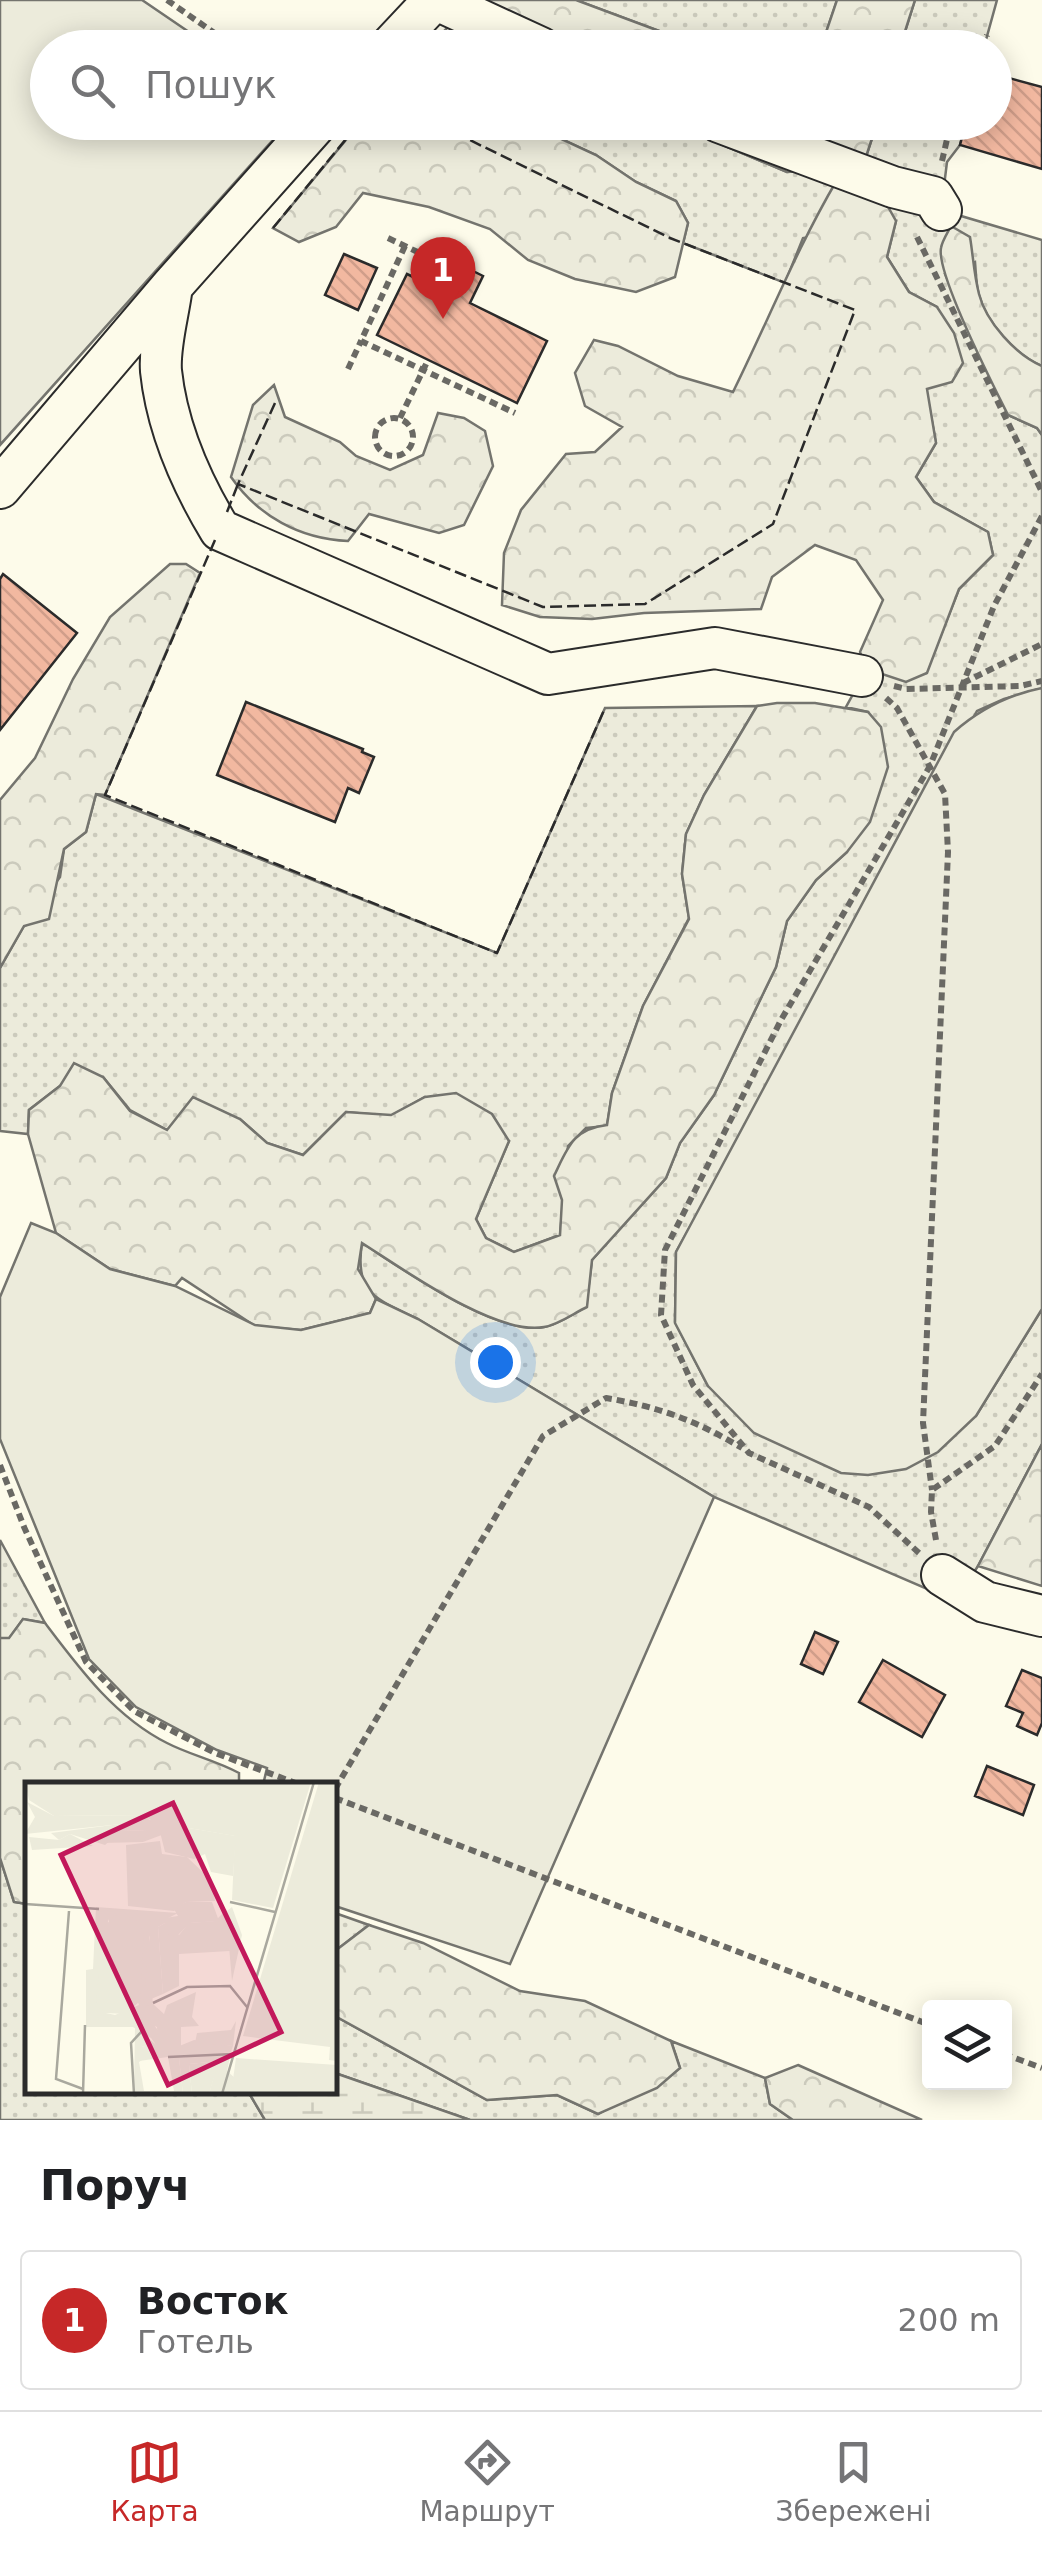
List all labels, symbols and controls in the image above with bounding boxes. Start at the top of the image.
search box [30,30,1012,140]
icon: search [65,58,120,113]
text: Пошук [145,63,277,107]
pin: 1 [410,236,476,319]
your location [470,1337,521,1388]
inset map [25,1782,338,2095]
map controls [922,2000,1012,2090]
button: layers [922,2000,1012,2090]
text: Поруч [40,2161,190,2210]
text: Восток [137,2279,289,2323]
text: 1 [63,2301,86,2339]
text: 200 m [898,2301,1000,2339]
text: Готель [137,2323,254,2361]
tab: Карта [110,2435,199,2528]
tab: Маршрут [419,2435,555,2528]
tab: Збережені [776,2435,932,2528]

